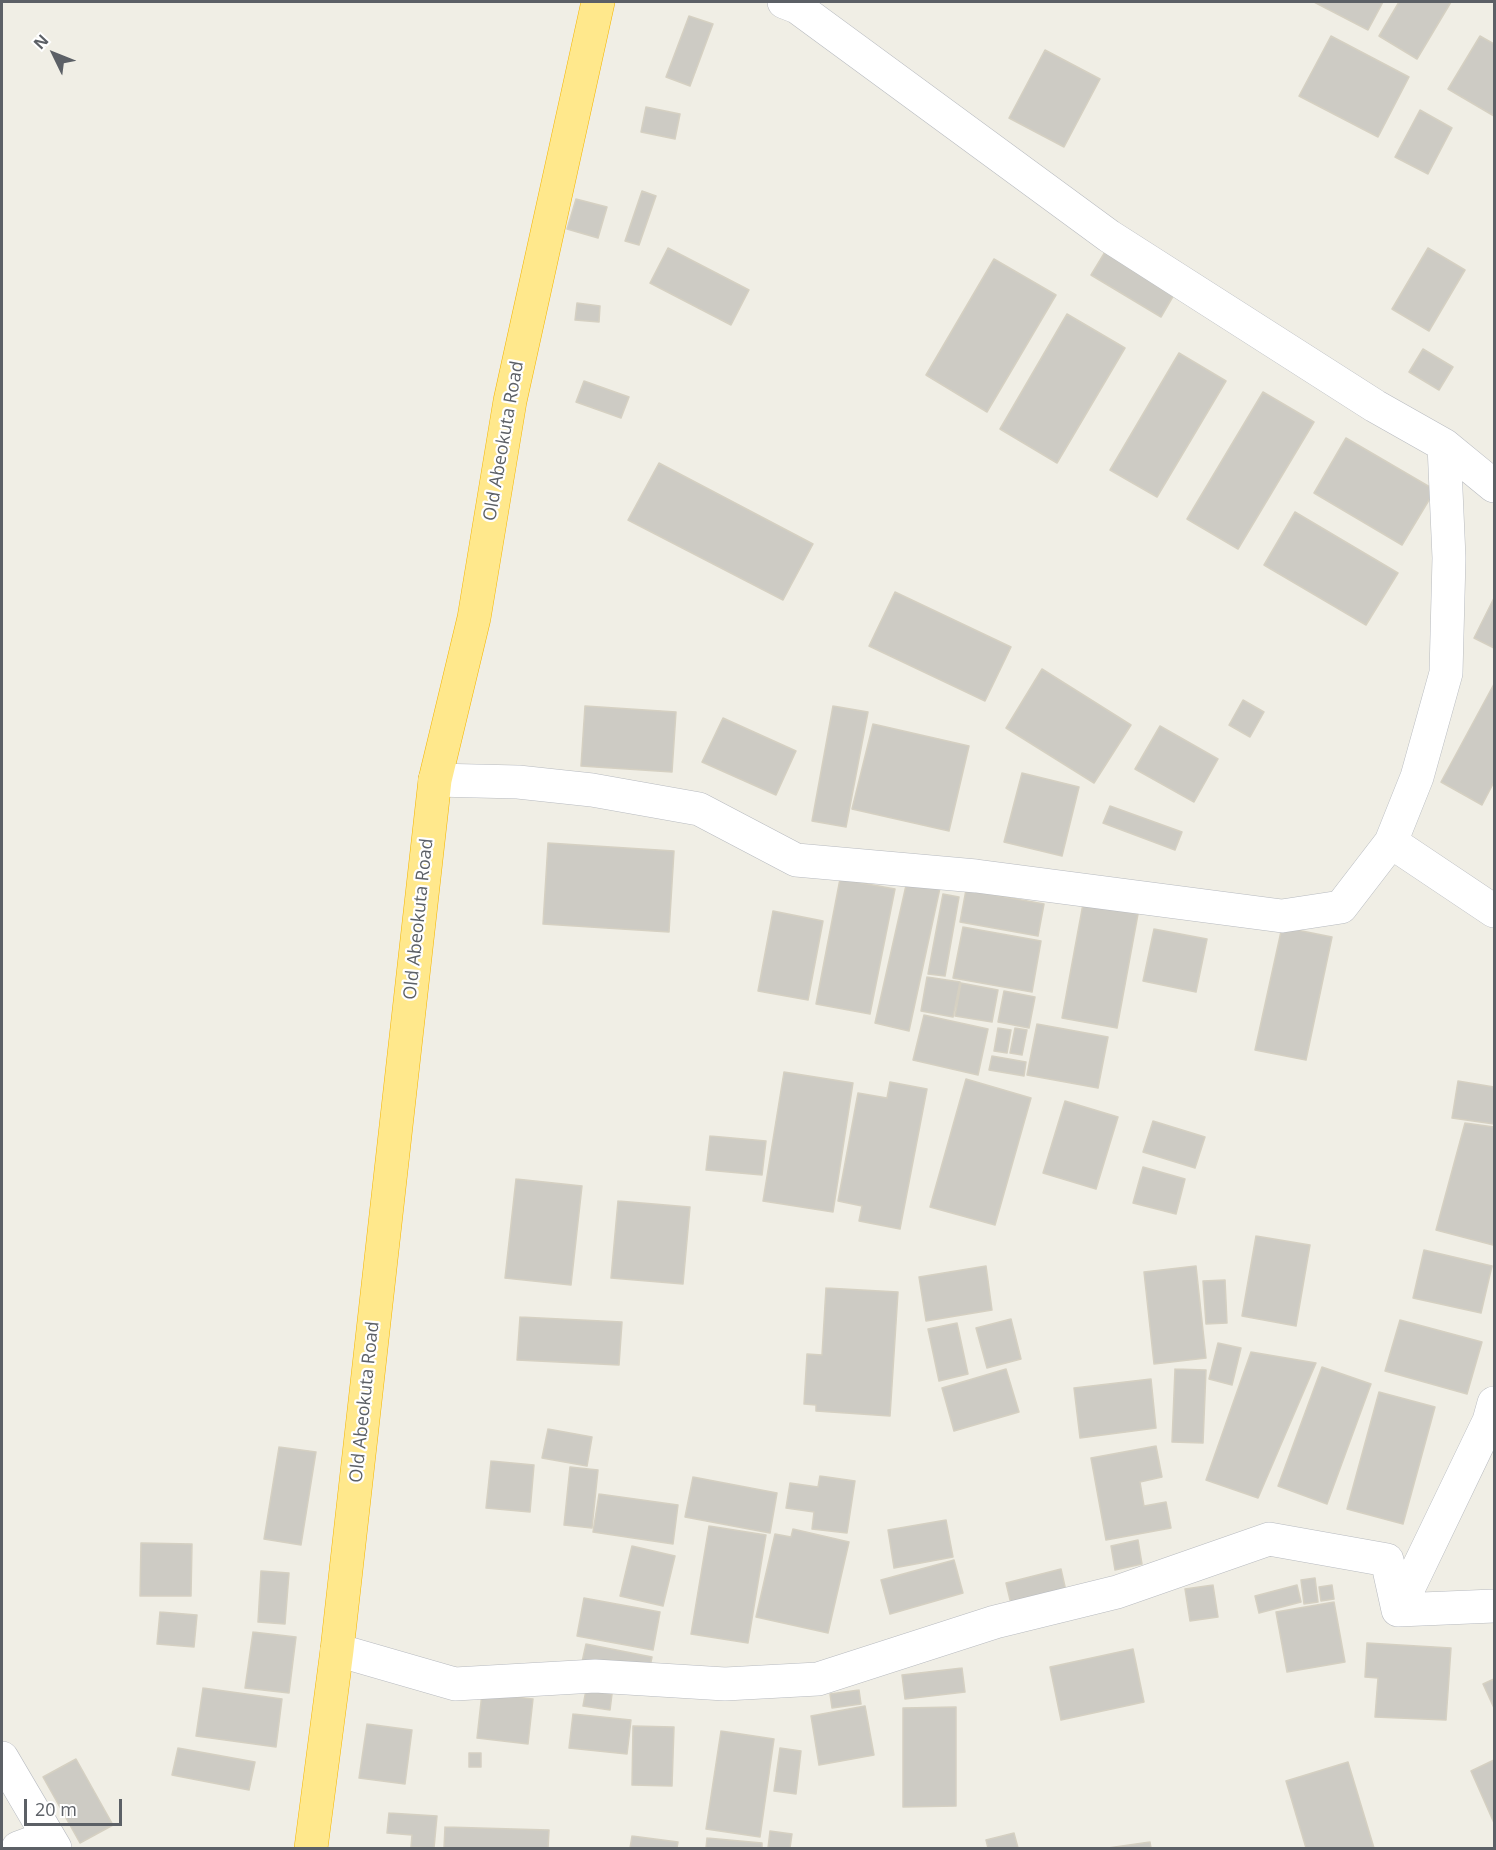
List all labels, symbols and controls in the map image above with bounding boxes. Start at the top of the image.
north arrow [24,24,84,84]
text: N [28,29,53,54]
street label: Old Abeokuta Road [479,359,529,523]
street label: Old Abeokuta Road [400,837,438,1001]
street label: Old Abeokuta Road [346,1320,384,1484]
scale bar [27,1787,124,1825]
text: 20 m [35,1797,77,1821]

